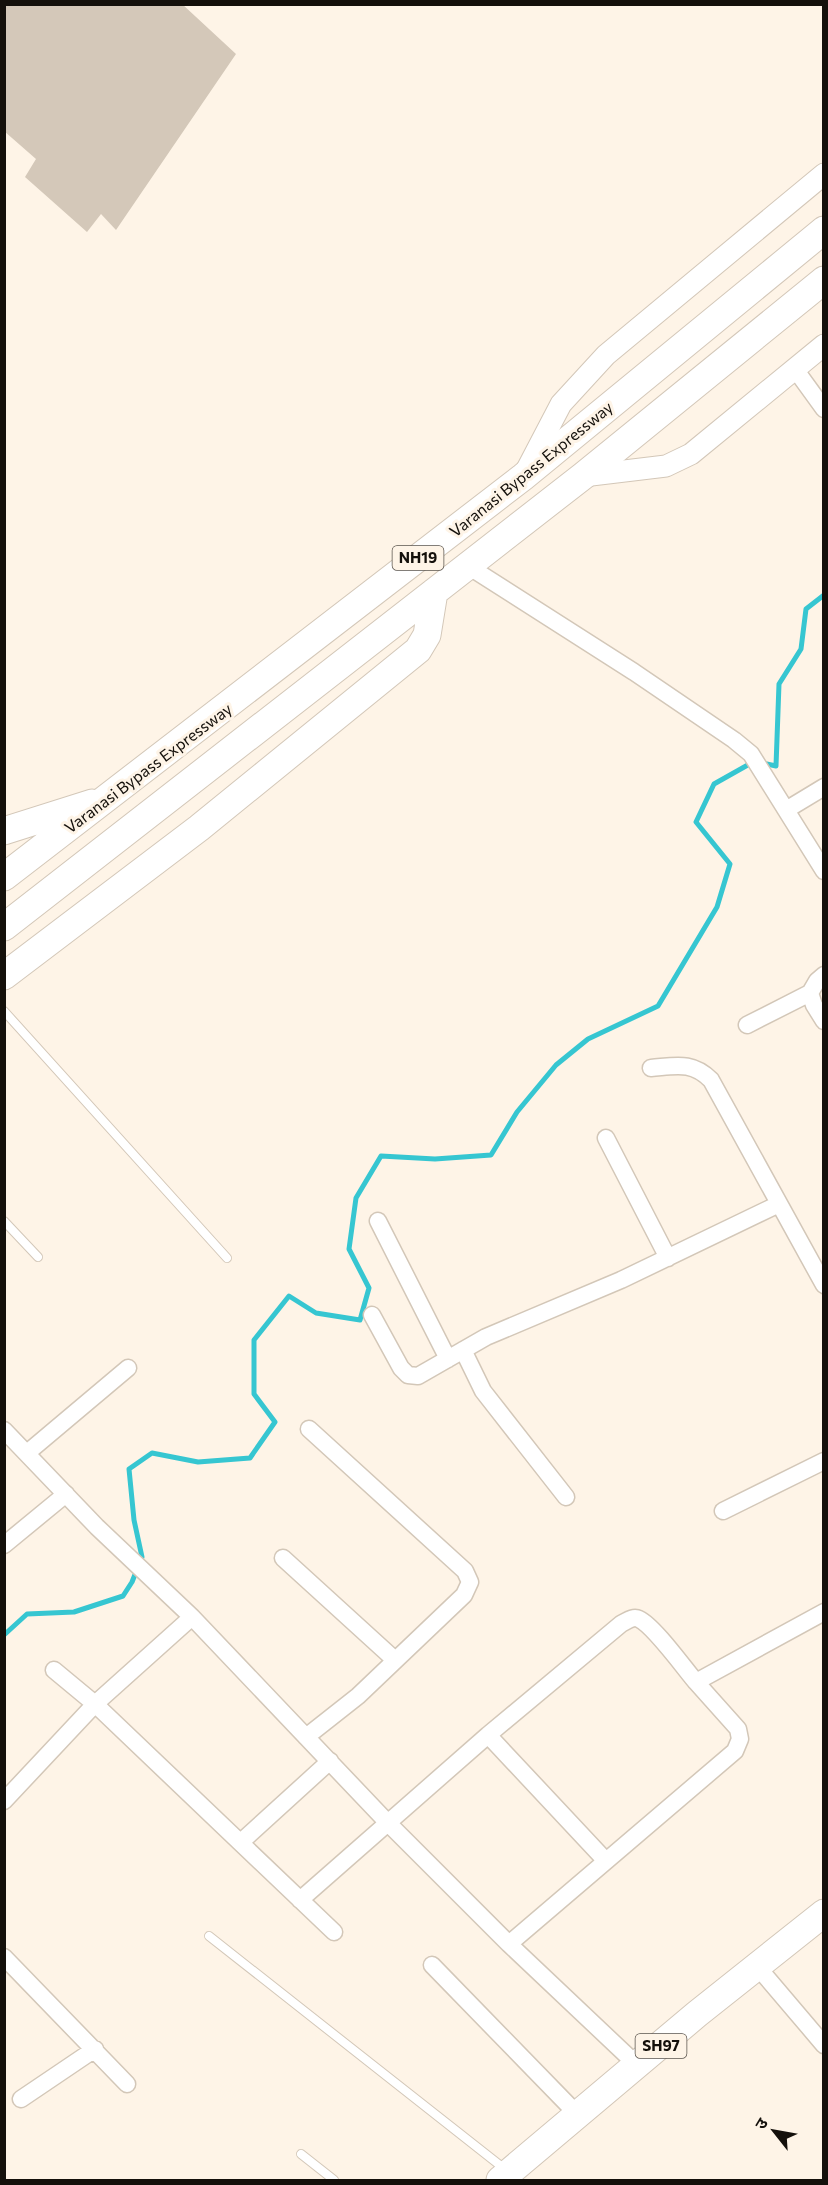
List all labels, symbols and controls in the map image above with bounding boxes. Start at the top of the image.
street label: Varanasi Bypass Expressway [445,397,616,540]
road number: NH19 [392,546,444,570]
street label: Varanasi Bypass Expressway [60,698,235,837]
road number: SH97 [636,2034,686,2058]
north arrow [744,2101,804,2161]
text: उ [750,2114,772,2132]

